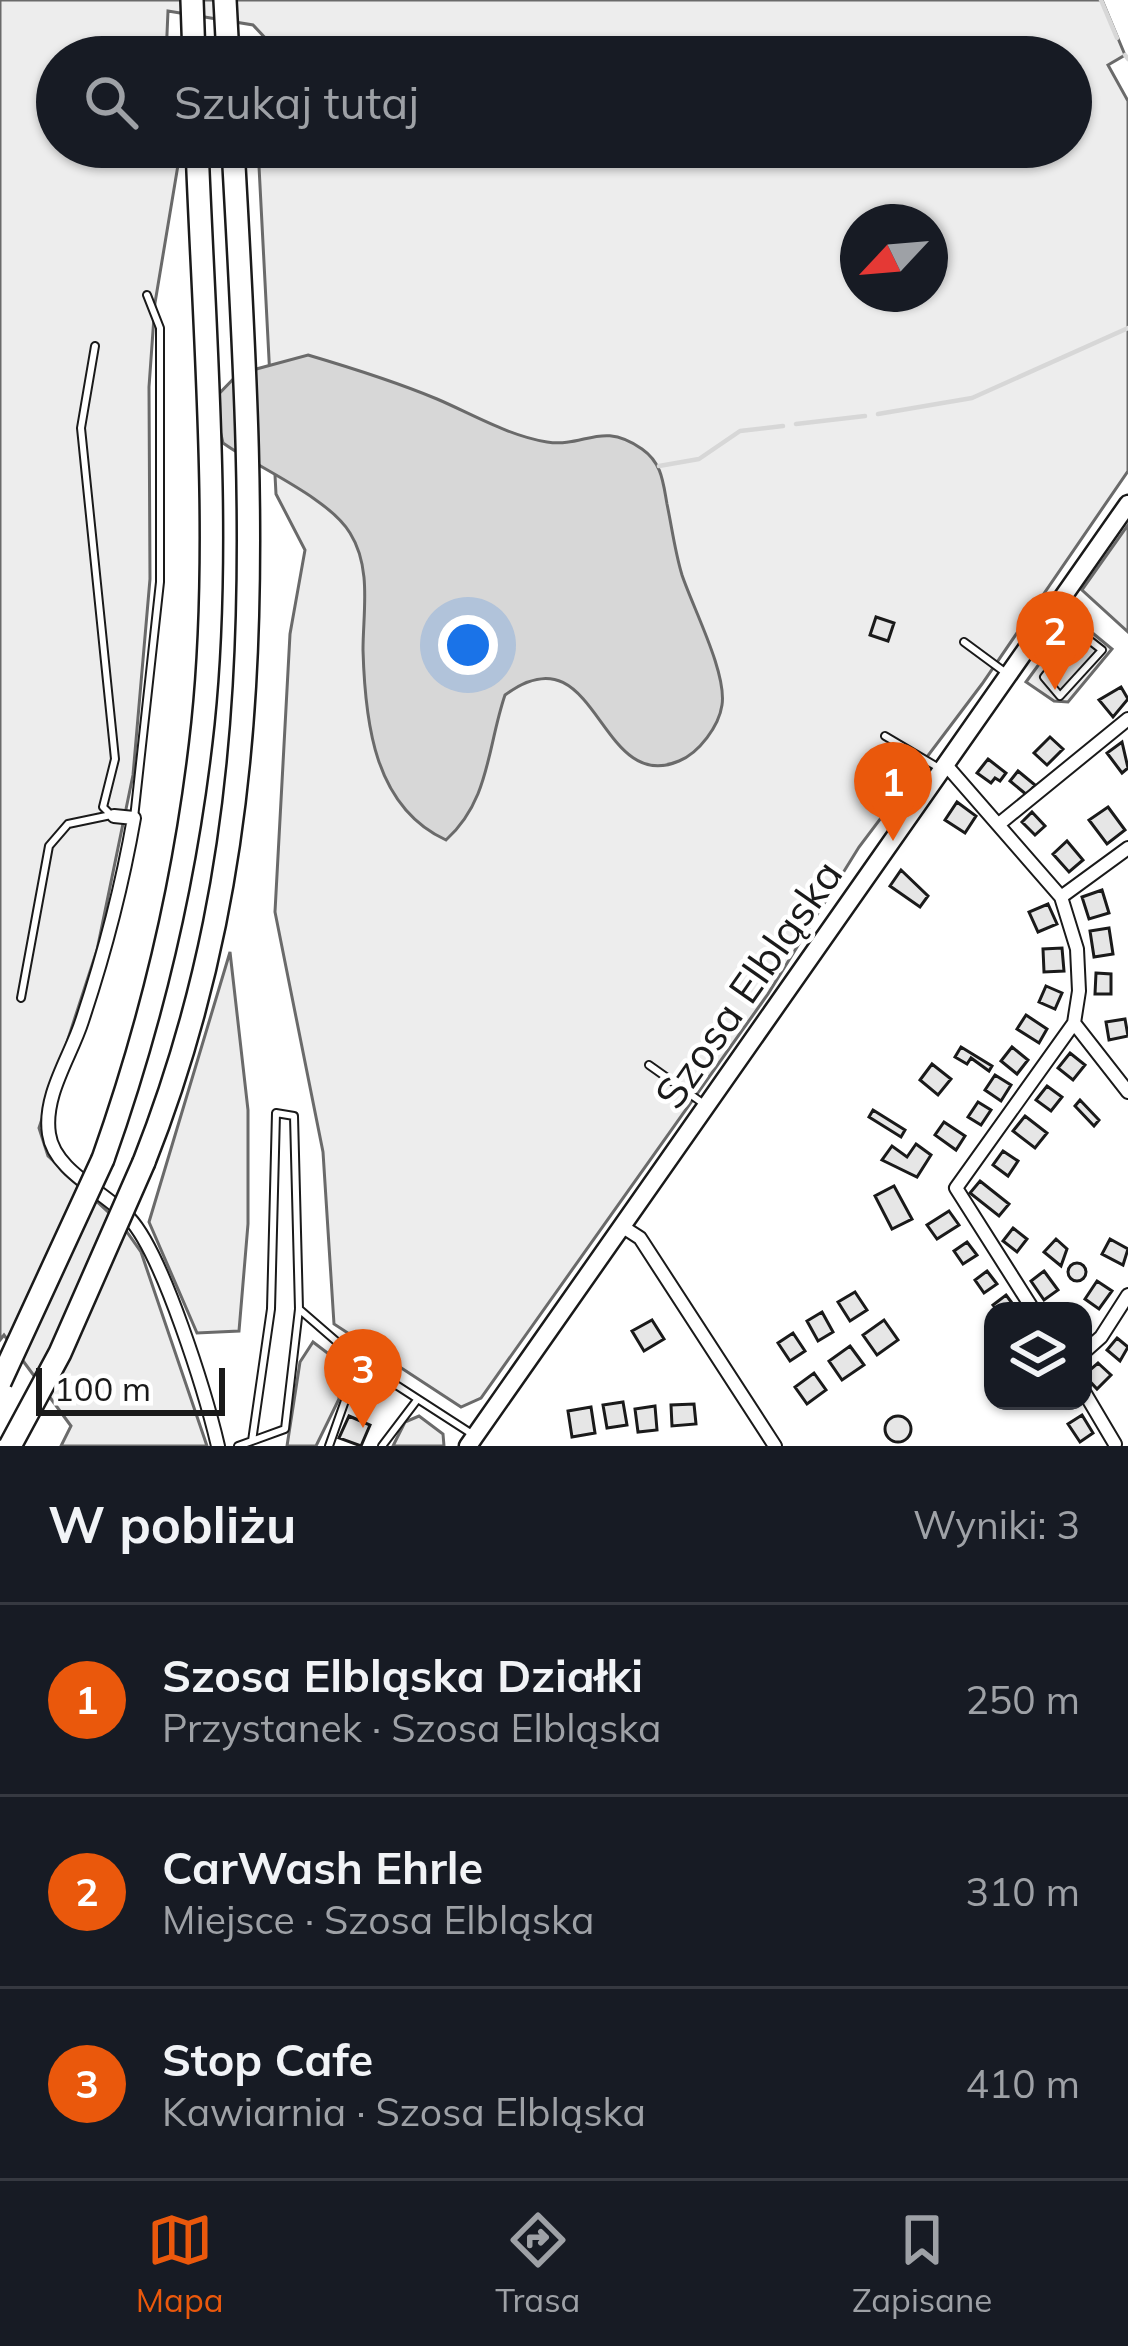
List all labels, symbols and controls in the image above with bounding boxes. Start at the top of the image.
search box [36,36,1092,168]
icon: search [78,69,144,135]
text: Szukaj tutaj [174,74,419,130]
north arrow [840,204,948,312]
pin: 2 [1016,591,1094,690]
your location [438,615,498,675]
pin: 1 [854,742,932,841]
street label: Szosa Elbląska [643,850,853,1118]
map controls [984,1302,1092,1410]
button: layers [984,1302,1092,1410]
pin: 3 [324,1329,402,1428]
scale bar [36,1362,225,1415]
text: 100 m [54,1368,151,1409]
text: W pobliżu [48,1492,296,1556]
text: Wyniki: 3 [913,1500,1080,1549]
text: Szosa Elbląska Działki [162,1647,643,1703]
text: 1 [75,1675,99,1724]
text: 250 m [965,1675,1080,1724]
text: Przystanek · Szosa Elbląska [162,1703,662,1752]
text: CarWash Ehrle [162,1839,483,1895]
text: 2 [75,1867,99,1916]
text: 310 m [965,1867,1080,1916]
text: Miejsce · Szosa Elbląska [162,1895,594,1944]
text: Stop Cafe [162,2031,373,2087]
text: 3 [75,2059,99,2108]
text: 410 m [965,2059,1080,2108]
text: Kawiarnia · Szosa Elbląska [162,2087,646,2136]
tab: Mapa [136,2207,224,2320]
tab: Trasa [495,2207,580,2320]
tab: Zapisane [852,2207,992,2320]

